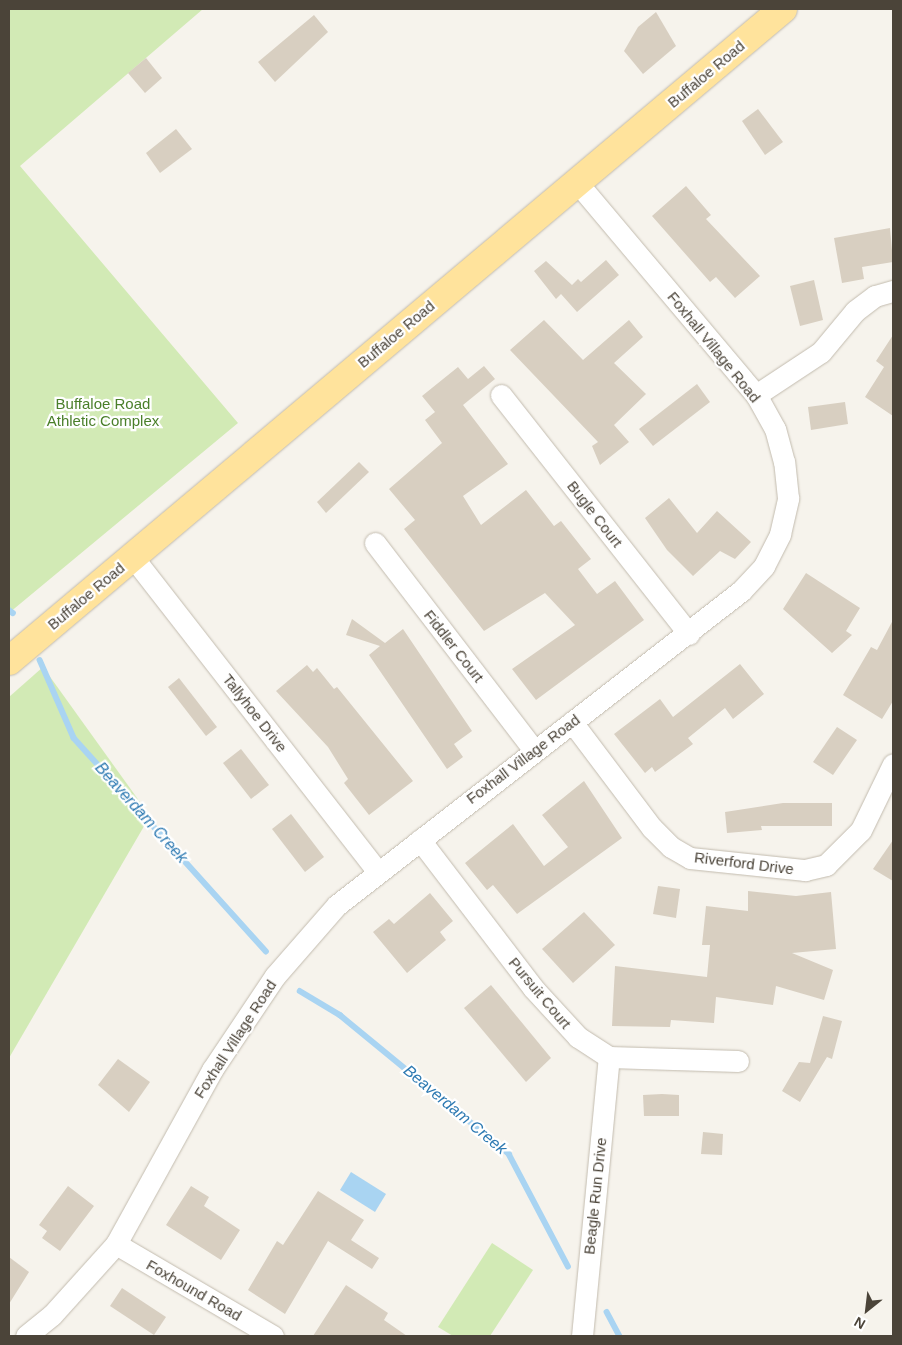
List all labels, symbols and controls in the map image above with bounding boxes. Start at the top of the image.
street label: Buffaloe Road [664,37,748,111]
street label: Foxhall Village Road [664,288,764,406]
street label: Buffaloe Road [354,297,438,371]
park label: Buffaloe Road Athletic Complex [47,394,159,429]
street label: Bugle Court [564,477,626,551]
street label: Buffaloe Road [44,559,128,633]
street label: Fiddler Court [420,606,488,686]
street label: Tallyhoe Drive [219,670,291,756]
street label: Foxhall Village Road [463,710,583,808]
water label: Beaverdam Creek [91,759,191,867]
street label: Riverford Drive [693,848,795,878]
street label: Pursuit Court [505,954,575,1032]
street label: Foxhall Village Road [190,977,280,1101]
water label: Beaverdam Creek [399,1061,511,1159]
street label: Beagle Run Drive [580,1137,610,1255]
street label: Foxhound Road [143,1256,245,1324]
north arrow [842,1285,892,1335]
text: N [851,1314,868,1333]

